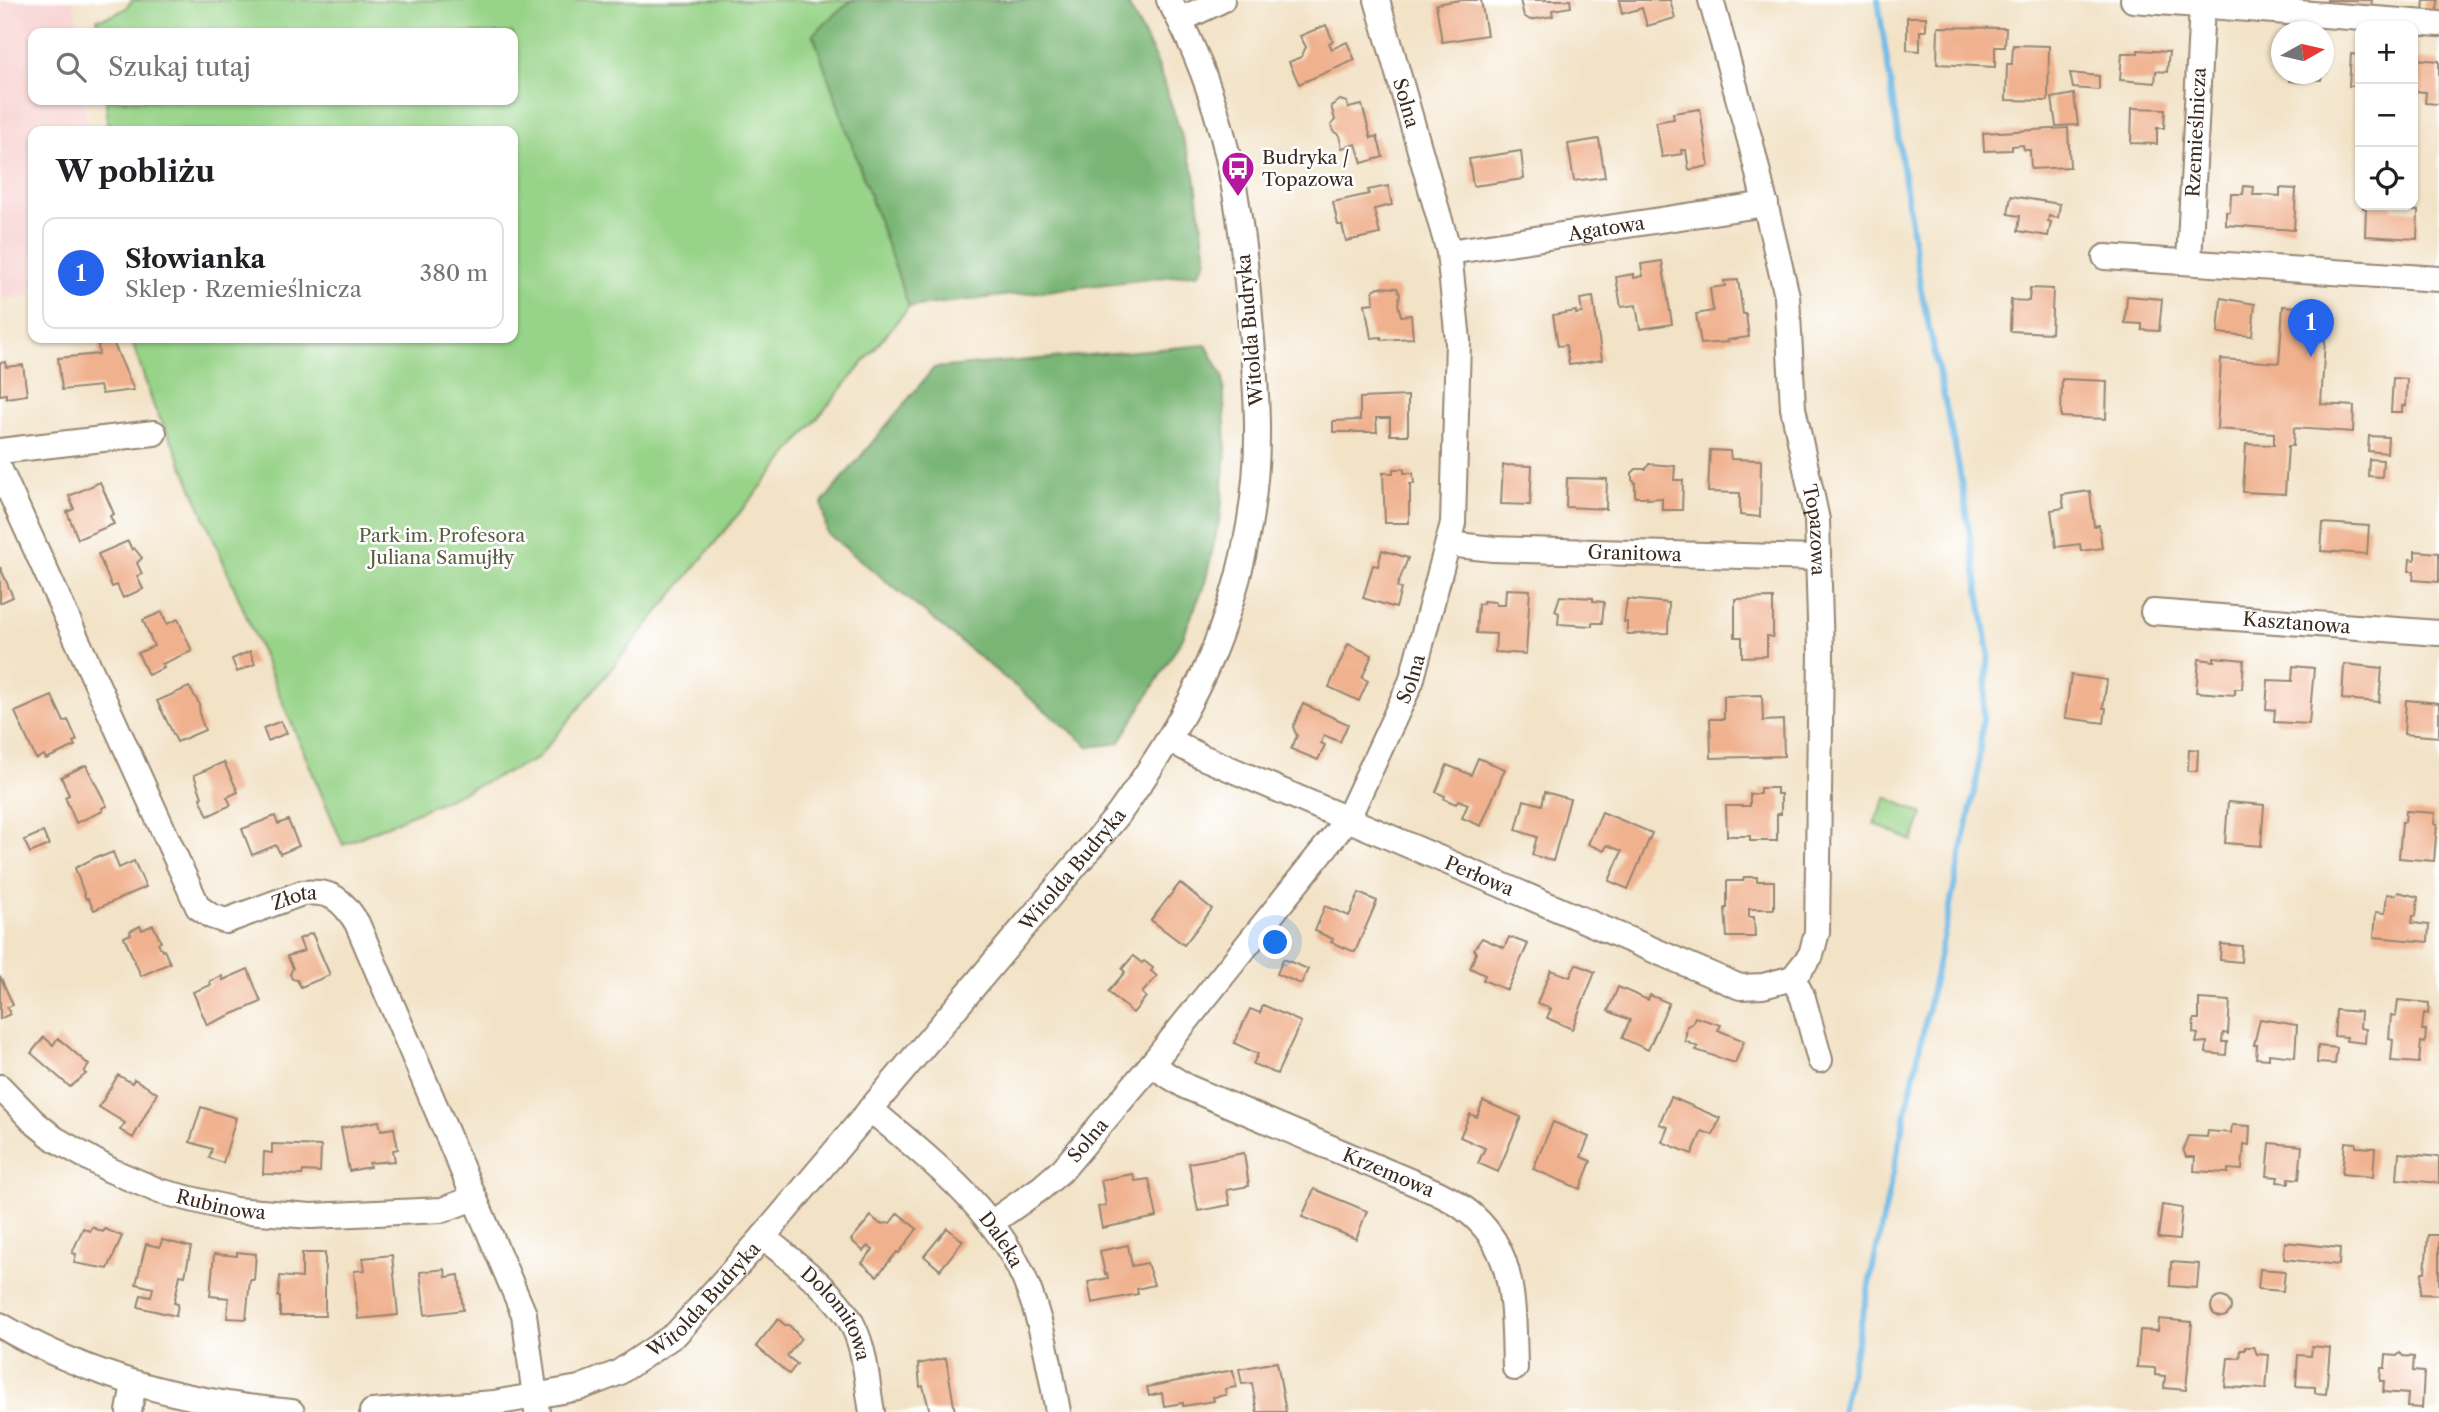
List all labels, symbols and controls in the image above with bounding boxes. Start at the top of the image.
north arrow [2271,21,2334,84]
map controls [2355,21,2418,210]
button: + [2355,21,2418,84]
search box [28,28,518,105]
icon: search [52,48,90,86]
text: Szukaj tutaj [108,51,251,83]
street label: Rzemieślnicza [2181,67,2210,198]
street label: Solna [1388,76,1424,130]
button: − [2355,84,2418,147]
place label: Budryka / Topazowa [1262,146,1354,191]
button: locate [2355,147,2418,210]
bus stop icon: Budryka / Topazowa [1219,149,1257,198]
text: W pobliżu [56,153,215,190]
street label: Agatowa [1565,211,1646,245]
text: Słowianka [125,243,266,275]
street label: Witolda Budryka [1232,253,1268,408]
text: 1 [76,259,86,287]
text: 380 m [420,259,488,287]
text: Sklep · Rzemieślnicza [125,275,362,303]
pin: 1 [2288,299,2334,357]
street label: Topazowa [1798,482,1830,576]
park label: Park im. Profesora Juliana Samujłły [359,524,525,569]
street label: Granitowa [1587,540,1682,566]
street label: Kasztanowa [2242,607,2351,638]
street label: Solna [1391,652,1429,707]
street label: Witolda Budryka [1014,804,1130,936]
street label: Perłowa [1442,851,1517,900]
street label: Złota [268,881,317,915]
your location [1258,925,1292,959]
street label: Solna [1062,1113,1113,1167]
street label: Krzemowa [1339,1143,1438,1202]
street label: Rubinowa [174,1184,267,1224]
street label: Daleka [975,1207,1028,1271]
street label: Witolda Budryka [642,1237,765,1362]
street label: Dolomitowa [796,1261,875,1363]

